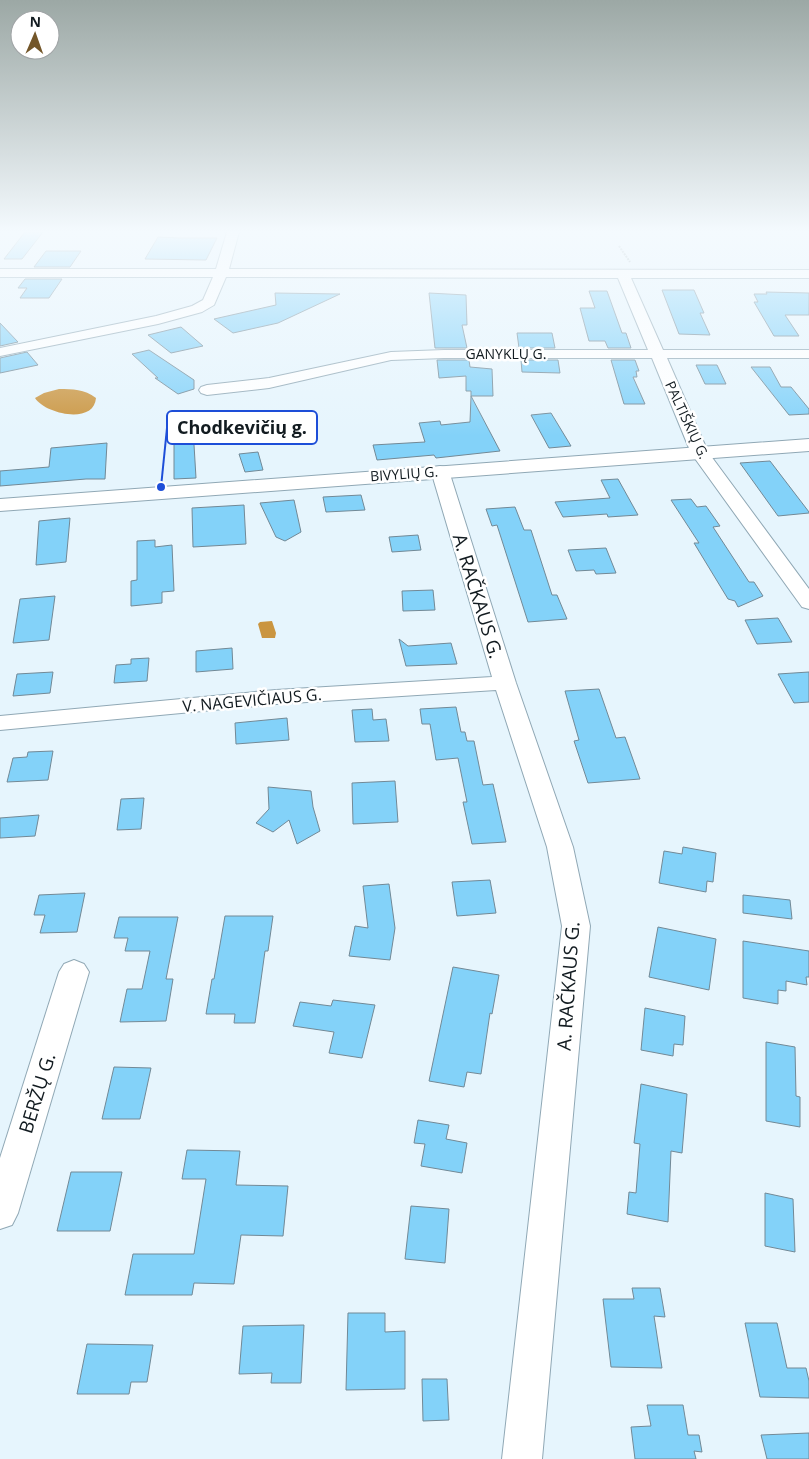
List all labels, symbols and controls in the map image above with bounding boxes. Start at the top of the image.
north arrow [10,10,60,60]
text: N [29,12,41,31]
street label: GANYKLŲ G. [466,344,546,363]
street label: PALTIŠKIŲ G. [661,378,714,462]
callout: Chodkevičių g. [167,411,317,444]
text: Chodkevičių g. [177,415,307,439]
street label: BIVYLIŲ G. [369,462,439,485]
street label: A. RAČKAUS G. [447,530,509,662]
street label: V. NAGEVIČIAUS G. [181,683,323,717]
street label: A. RAČKAUS G. [551,921,585,1051]
street label: BERŽŲ G. [12,1049,62,1137]

